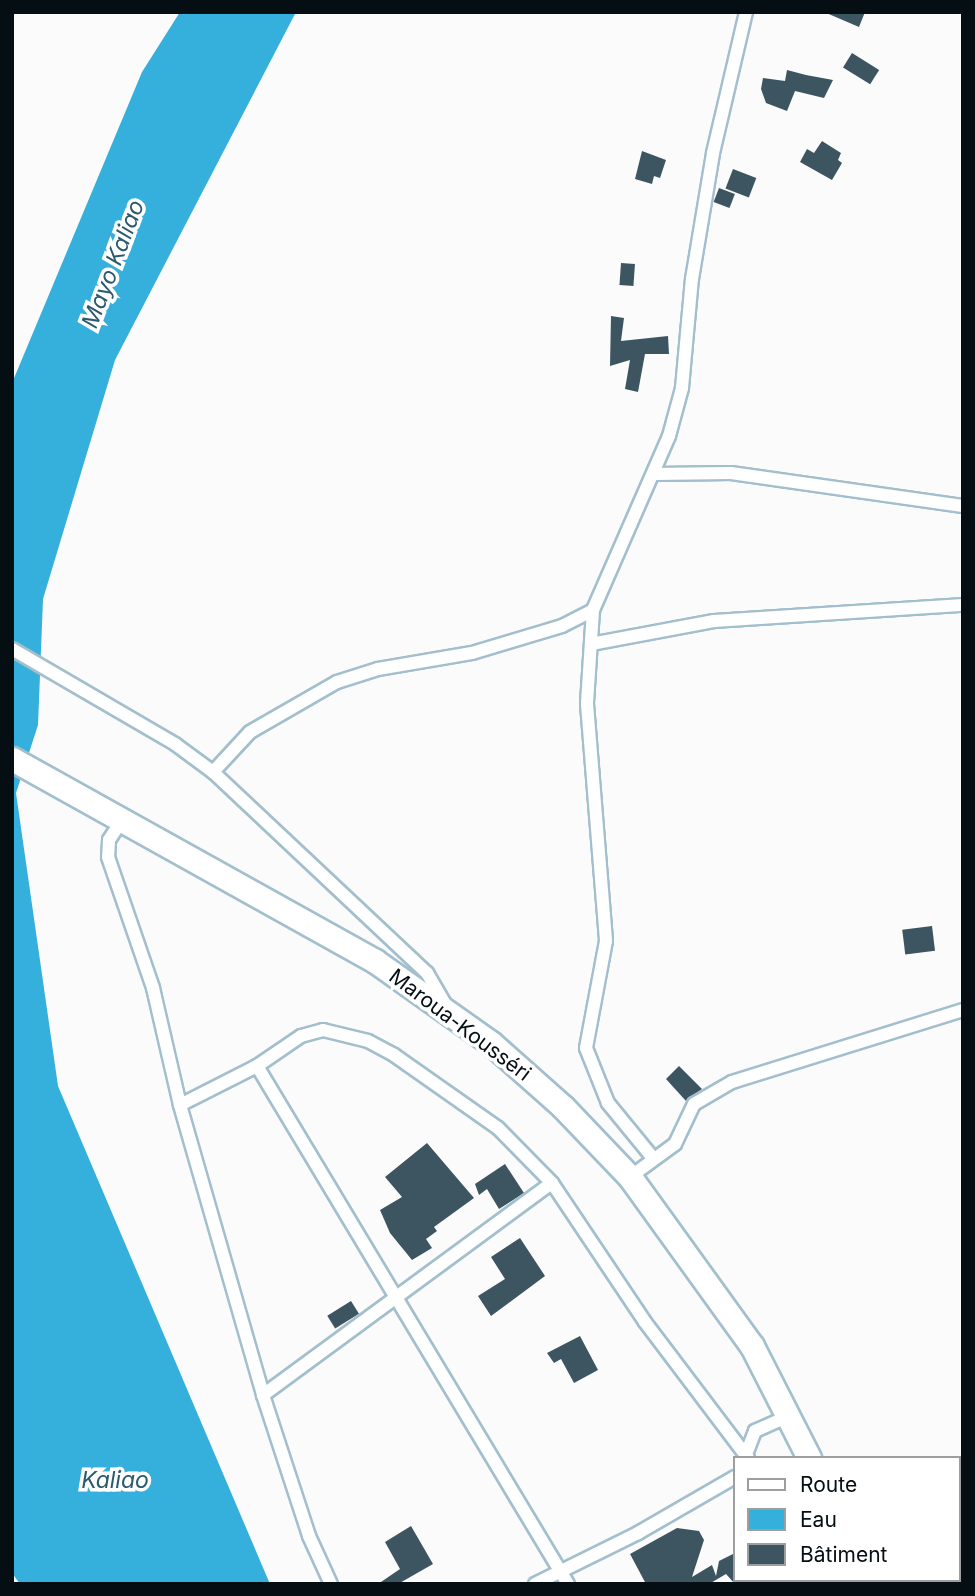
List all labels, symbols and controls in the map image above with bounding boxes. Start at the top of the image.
water label: Mayo Kaliao [76,196,150,332]
street label: Maroua-Kousséri [384,964,536,1086]
legend [734,1456,961,1582]
water label: Kaliao [81,1466,149,1494]
text: Route [800,1472,857,1497]
text: Eau [800,1507,837,1532]
text: Bâtiment [800,1542,887,1567]

